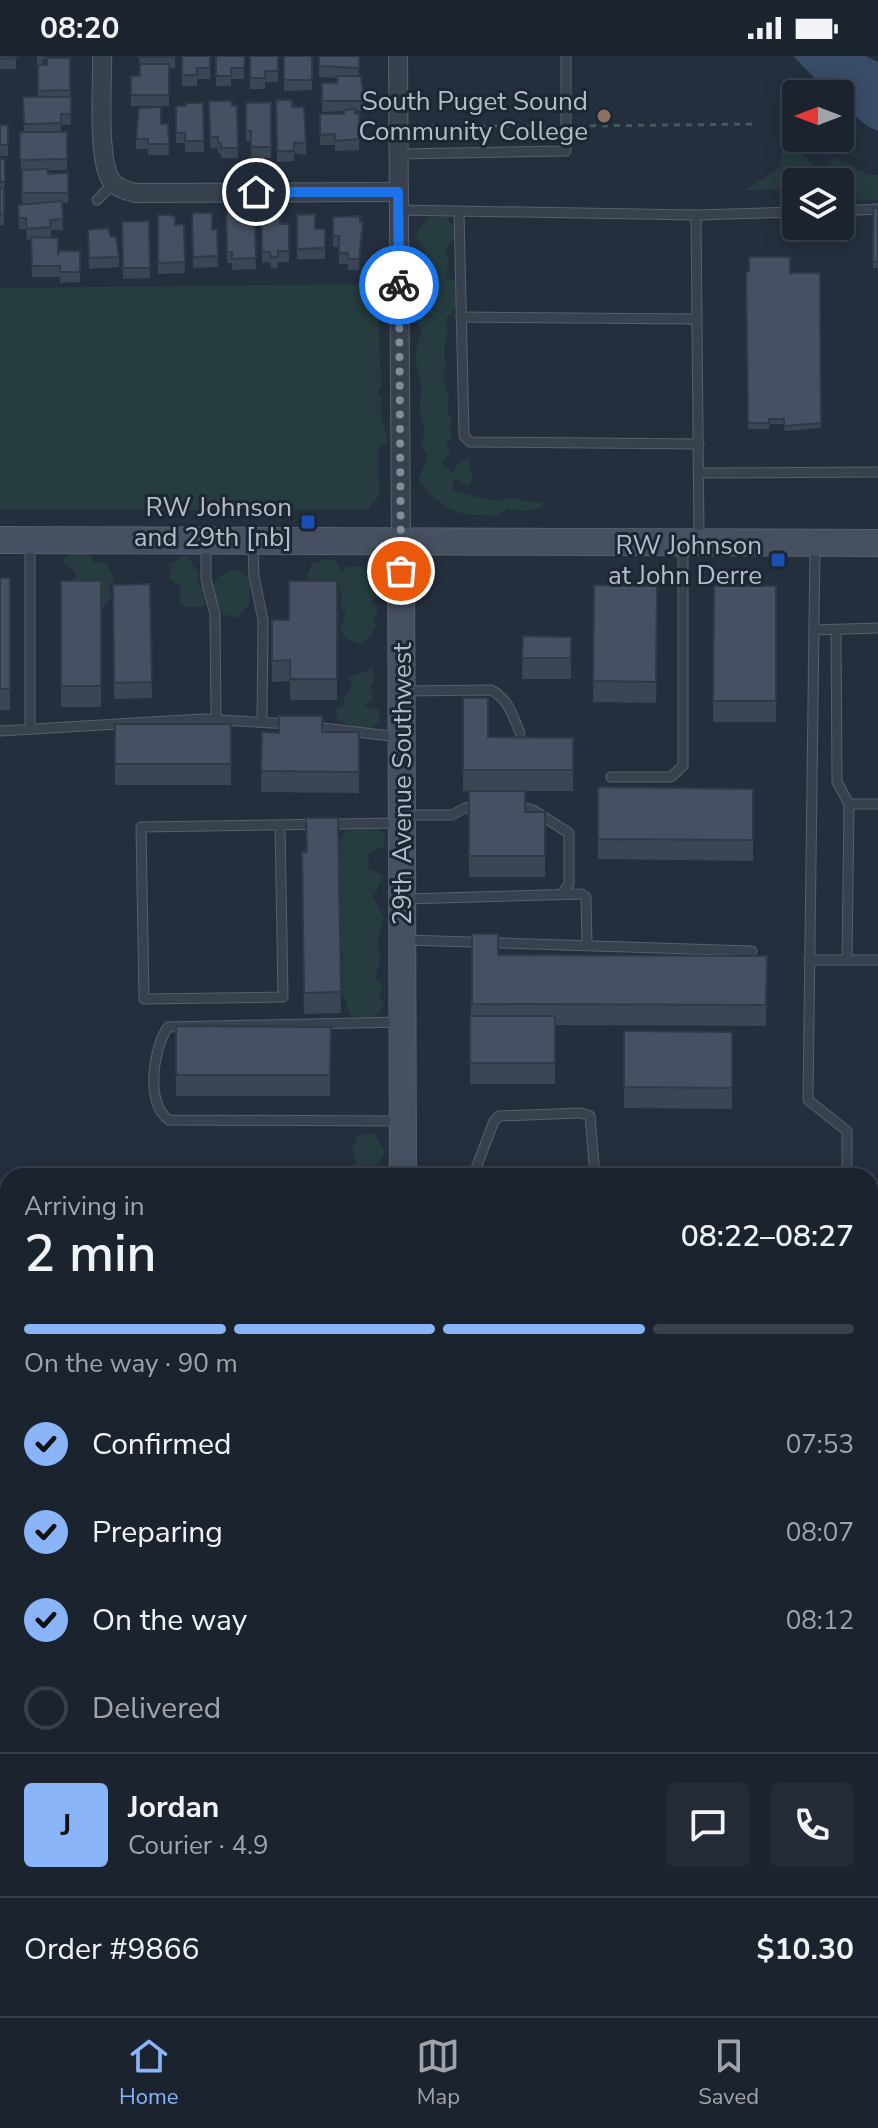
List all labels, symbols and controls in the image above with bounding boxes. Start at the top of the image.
text: 08:20 [40,8,119,49]
north arrow [782,80,854,152]
map controls [782,80,854,240]
place label: South Puget Sound Community College [359,84,588,149]
marker: South Puget Sound Community College [595,107,613,125]
pin [222,158,290,226]
button: layers [782,168,854,240]
icon: home [234,170,278,214]
courier [359,245,439,325]
icon: bike [377,263,421,307]
place label: RW Johnson and 29th [nb] [134,490,292,555]
marker: RW Johnson and 29th [nb] [299,513,317,531]
place label: RW Johnson at John Derre [608,528,762,593]
pin [367,537,435,605]
icon: bag [379,549,423,593]
marker: RW Johnson at John Derre [769,551,787,569]
street label: 29th Avenue Southwest [385,642,420,925]
text: Arriving in [24,1189,145,1224]
text: 08:22–08:27 [681,1216,854,1257]
text: 2 min [24,1218,157,1289]
text: On the way · 90 m [24,1346,238,1381]
icon: check [24,1422,68,1466]
text: Confirmed [92,1424,232,1465]
text: 07:53 [786,1427,854,1462]
icon: check [24,1510,68,1554]
text: Preparing [92,1512,223,1553]
text: 08:07 [786,1515,854,1550]
icon: check [24,1598,68,1642]
text: On the way [92,1600,247,1641]
text: 08:12 [786,1603,854,1638]
text: Delivered [92,1688,221,1729]
button: chat [666,1783,750,1867]
button: phone [770,1783,854,1867]
text: Jordan [128,1787,219,1828]
text: J [61,1805,71,1846]
text: Courier · 4.9 [128,1828,269,1863]
text: Order #9866 [24,1929,199,1970]
text: $10.30 [757,1929,854,1970]
tab: Home [119,2034,178,2112]
tab: Map [416,2034,460,2112]
tab: Saved [698,2034,759,2112]

